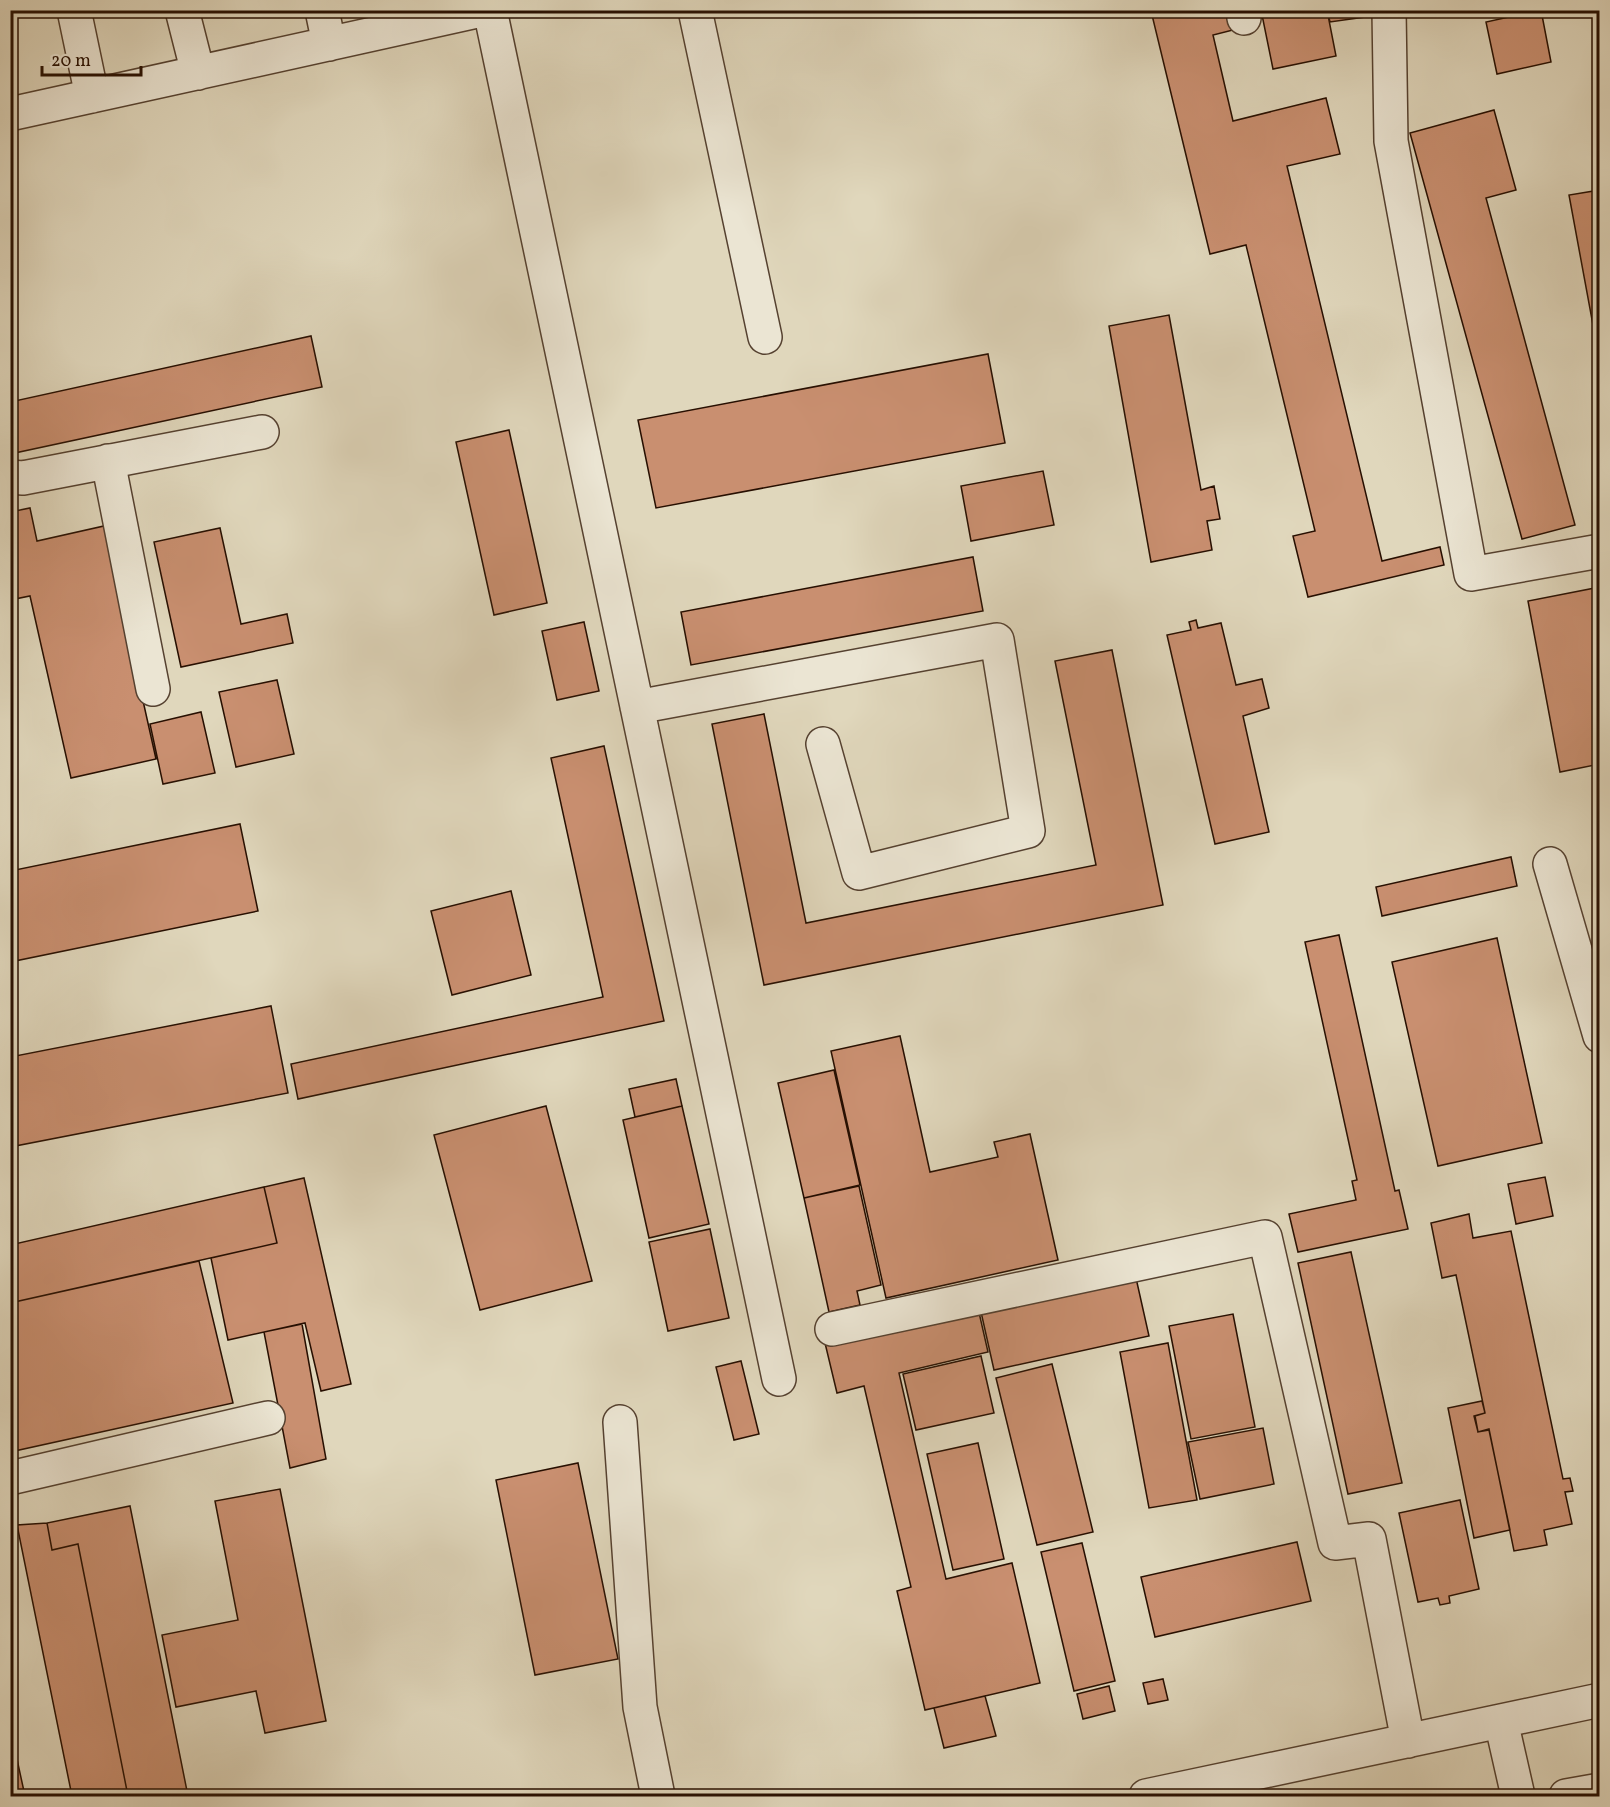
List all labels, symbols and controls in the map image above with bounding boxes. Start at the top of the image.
scale bar [42,39,141,77]
text: 20 m [51,49,91,74]

